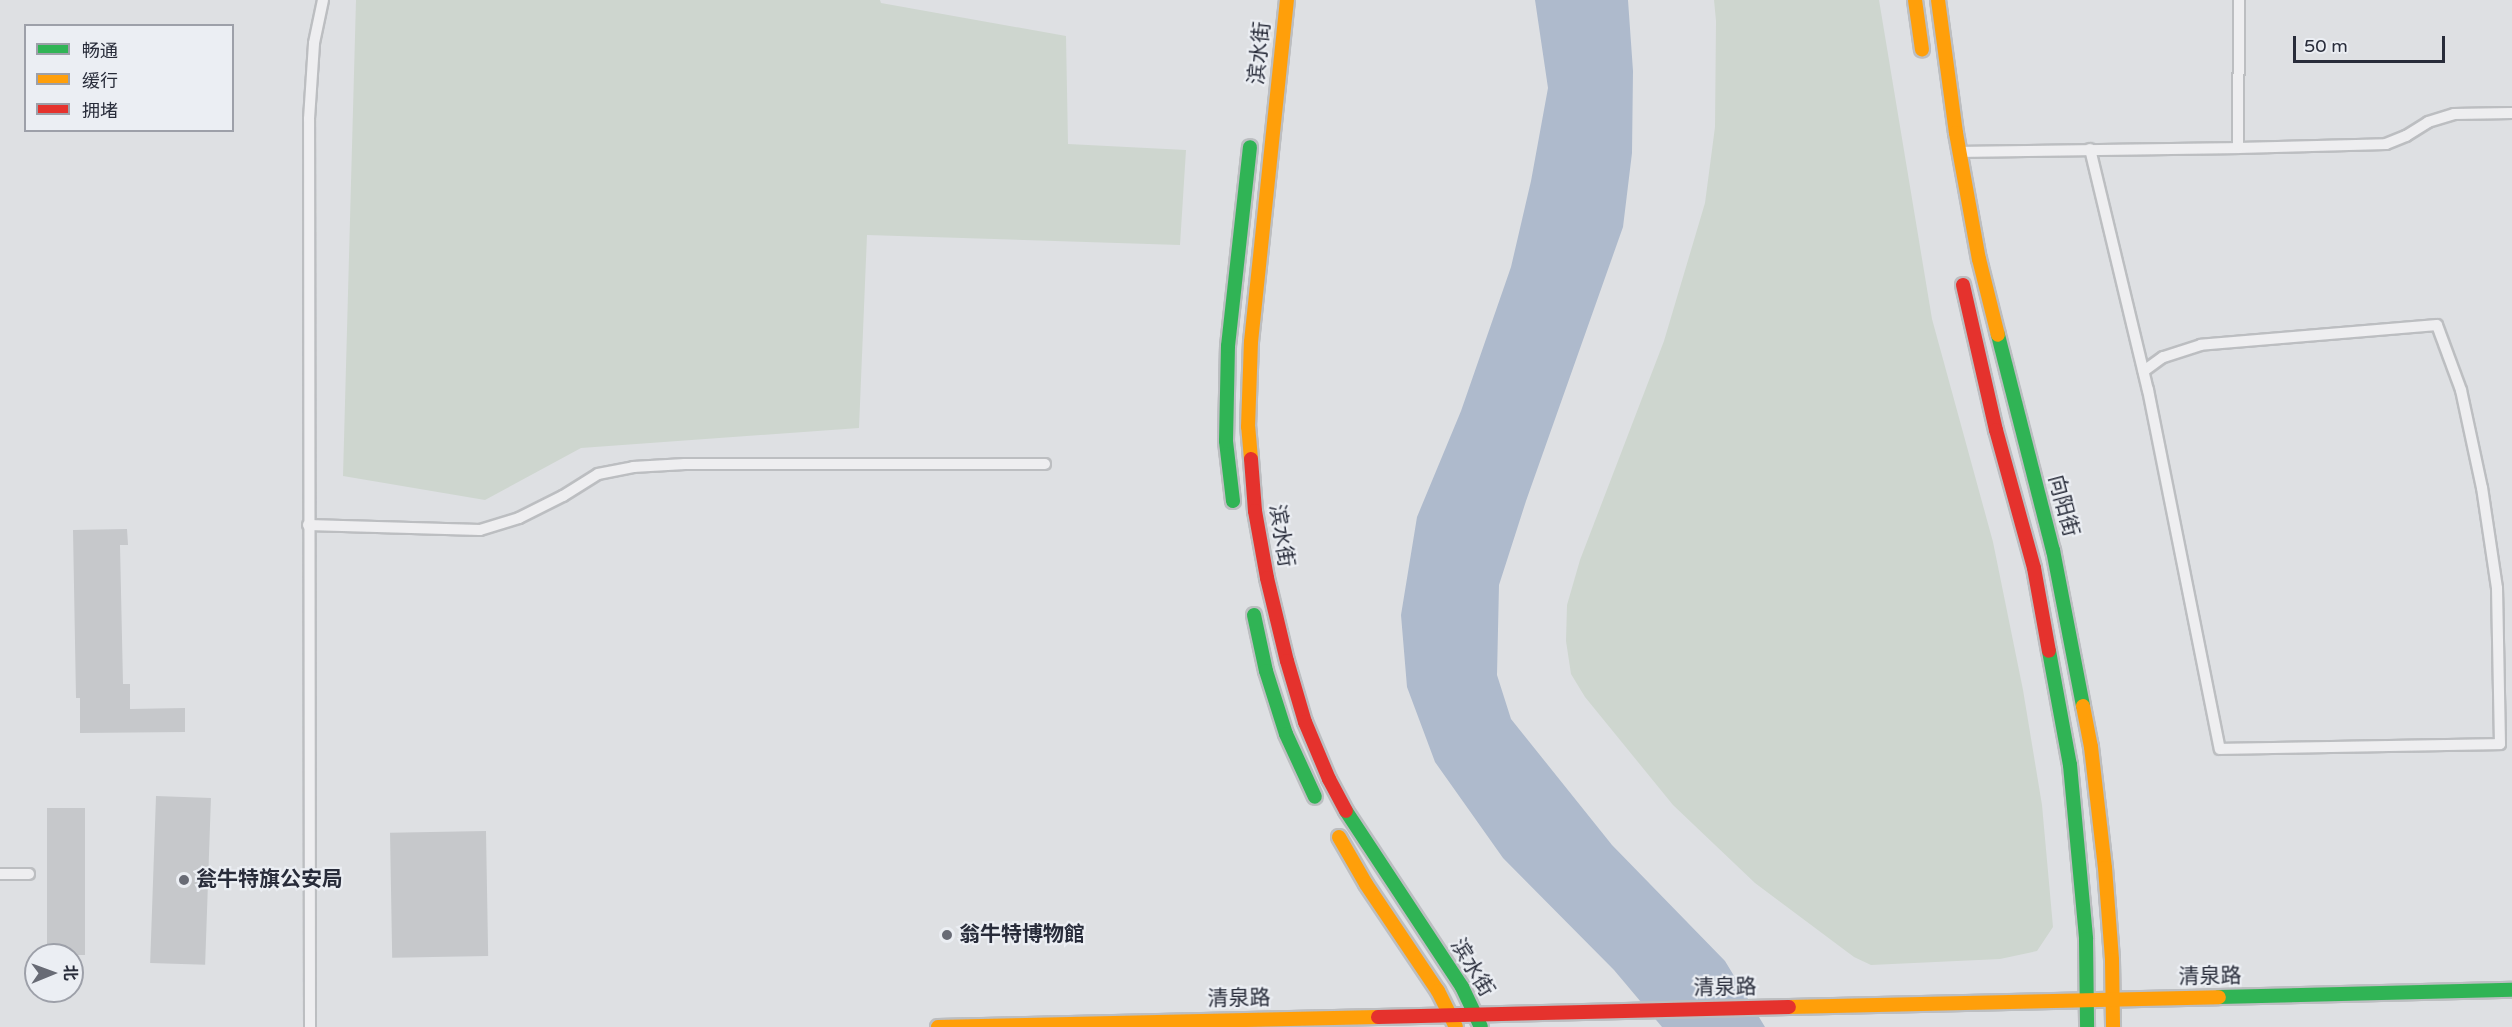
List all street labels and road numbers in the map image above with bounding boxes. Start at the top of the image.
street label: 滨水街 [1244,20,1276,86]
street label: 向阳街 [2043,472,2083,540]
street label: 滨水街 [1264,503,1298,569]
street label: 滨水街 [1445,935,1499,1001]
street label: 清泉路 [2178,964,2242,990]
street label: 清泉路 [1693,975,1757,1001]
street label: 清泉路 [1207,986,1271,1012]

